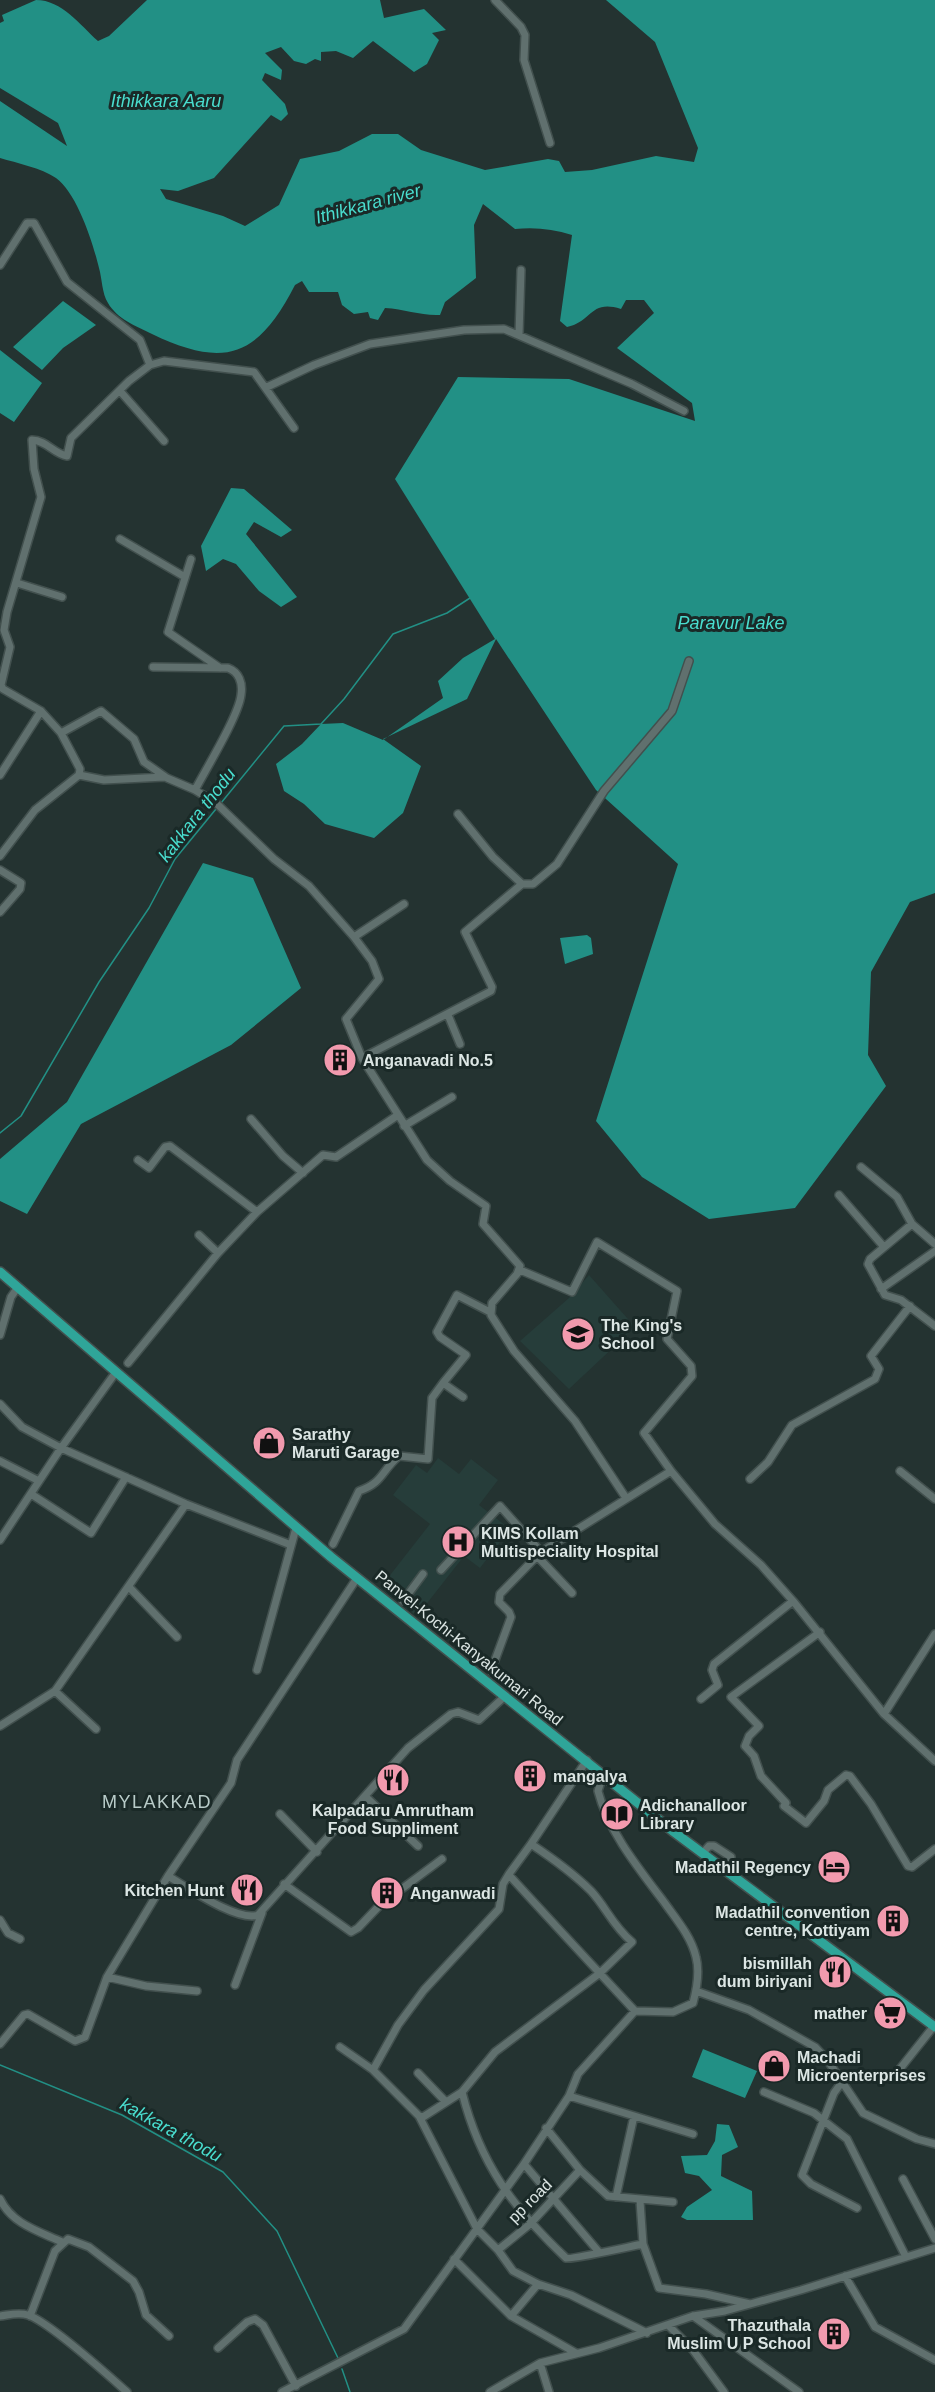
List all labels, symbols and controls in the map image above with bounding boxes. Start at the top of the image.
water label: Ithikkara Aaru [111,91,221,111]
water label: Ithikkara river [313,180,424,228]
water label: Paravur Lake [677,613,785,633]
water label: kakkara thodu [154,764,240,866]
building icon: Anganavadi No.5 [322,1042,358,1078]
place label: Anganavadi No.5 [363,1052,493,1069]
school or university icon: The King's School [560,1316,596,1352]
place label: The King's School [601,1317,682,1352]
shop icon: Sarathy Maruti Garage [251,1425,287,1461]
place label: Sarathy Maruti Garage [292,1426,400,1461]
hospital icon: KIMS Kollam Multispeciality Hospital [440,1524,476,1560]
place label: KIMS Kollam Multispeciality Hospital [481,1525,659,1560]
street label: Panvel-Kochi-Kanyakumari Road [372,1567,566,1729]
building icon: mangalya [512,1758,548,1794]
restaurant icon: Kalpadaru Amrutham Food Suppliment [375,1762,411,1798]
place label: mangalya [553,1768,627,1785]
district label: MYLAKKAD [102,1792,212,1812]
library icon: Adichanalloor Library [599,1796,635,1832]
place label: Adichanalloor Library [640,1797,747,1832]
place label: Kalpadaru Amrutham Food Suppliment [312,1802,474,1837]
hotel icon: Madathil Regency [816,1849,852,1885]
place label: Madathil Regency [675,1859,811,1876]
restaurant icon: Kitchen Hunt [229,1872,265,1908]
building icon: Anganwadi [369,1875,405,1911]
place label: Kitchen Hunt [124,1882,225,1899]
place label: Anganwadi [410,1885,495,1902]
building icon: Madathil convention centre, Kottiyam [875,1903,911,1939]
place label: Madathil convention centre, Kottiyam [715,1904,870,1939]
restaurant icon: bismillah dum biriyani [817,1954,853,1990]
place label: bismillah dum biriyani [717,1955,812,1990]
supermarket icon: mather [872,1995,908,2031]
place label: mather [814,2005,867,2022]
shop icon: Machadi Microenterprises [756,2048,792,2084]
place label: Machadi Microenterprises [797,2049,926,2084]
water label: kakkara thodu [117,2094,225,2166]
street label: pp road [505,2176,555,2226]
building icon: Thazuthala Muslim U P School [816,2316,852,2352]
place label: Thazuthala Muslim U P School [667,2317,811,2352]

